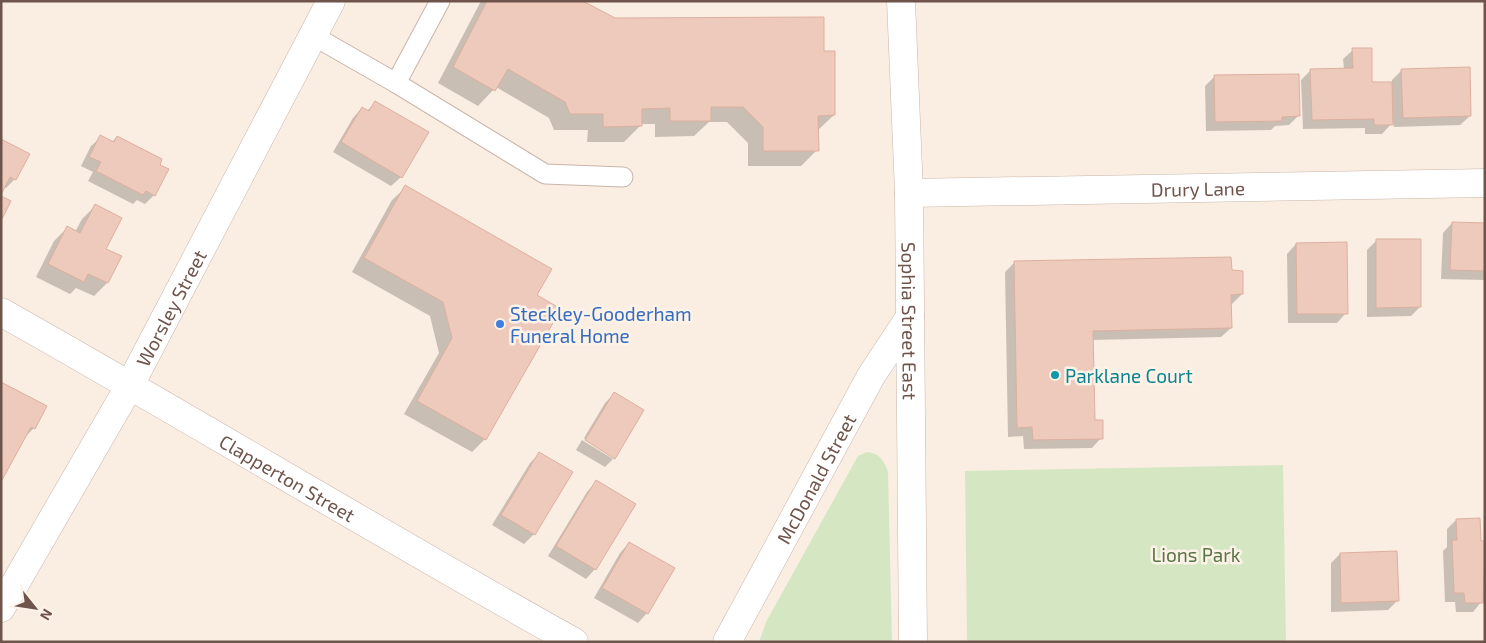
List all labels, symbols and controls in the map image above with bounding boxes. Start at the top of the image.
street label: Drury Lane [1151,176,1245,200]
street label: Sophia Street East [898,242,922,400]
street label: Worsley Street [131,245,210,370]
place label: Steckley-Gooderham Funeral Home [510,302,692,347]
marker: Steckley-Gooderham Funeral Home [494,318,506,330]
place label: Parklane Court [1065,364,1193,387]
marker: Parklane Court [1049,369,1061,381]
street label: McDonald Street [771,409,860,547]
street label: Clapperton Street [216,429,360,526]
park label: Lions Park [1151,543,1241,566]
north arrow [10,583,60,633]
text: N [37,606,57,623]

